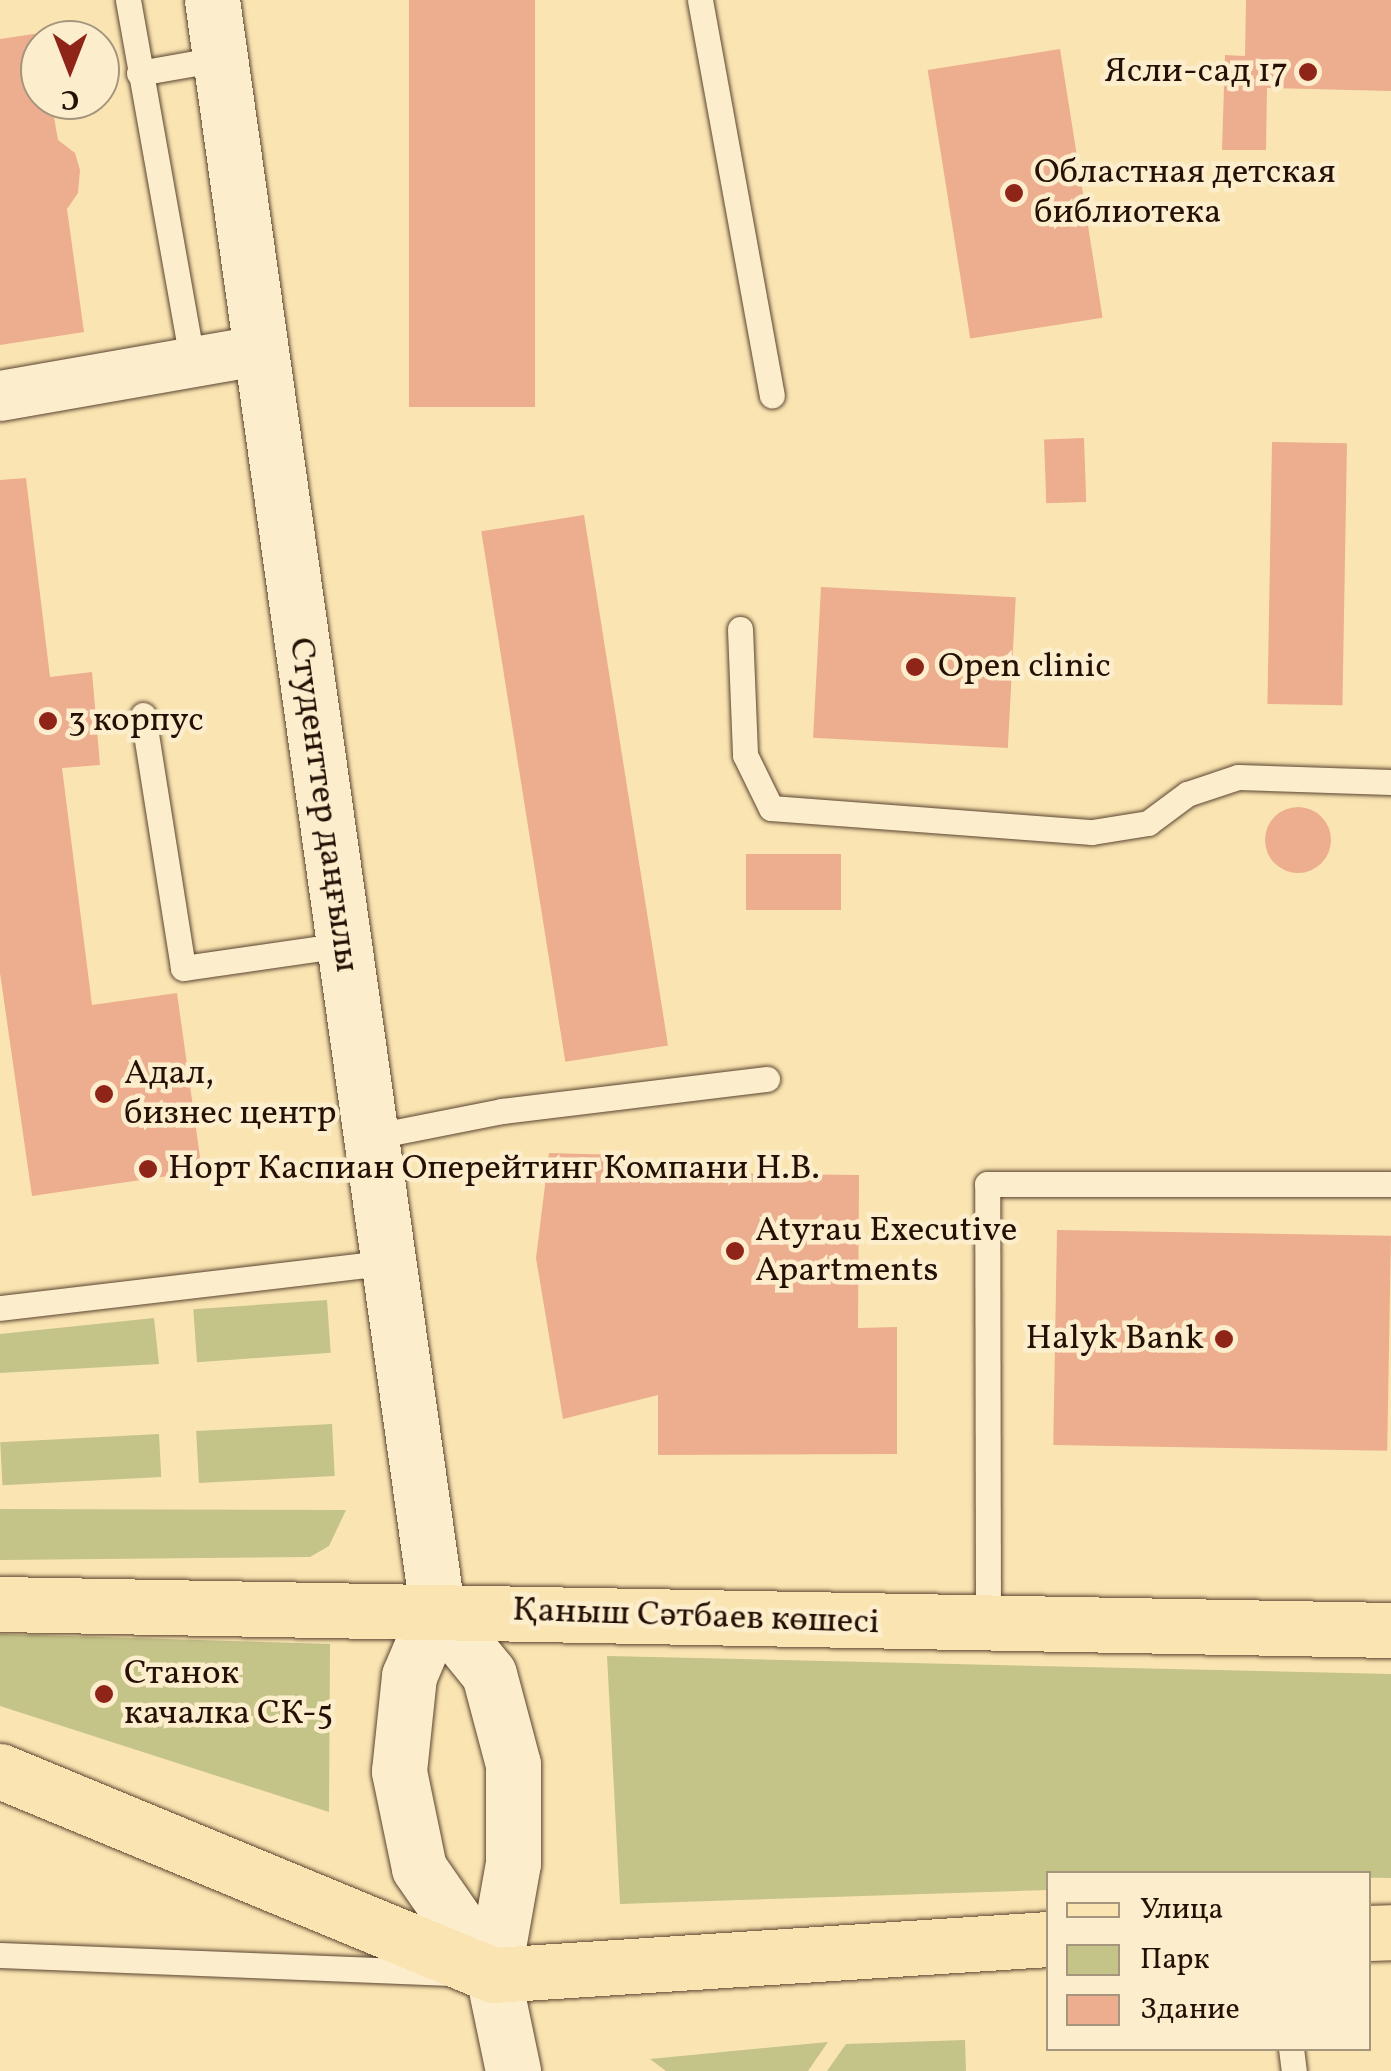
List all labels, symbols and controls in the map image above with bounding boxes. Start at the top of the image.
north arrow [20,20,120,120]
place label: Ясли-сад 17 [1104,51,1288,93]
marker: Ясли-сад 17 [1297,61,1319,83]
text: С [61,79,79,118]
place label: Областная детская библиотека [1034,152,1336,234]
marker: Областная детская библиотека [1003,182,1025,204]
street label: Студенттер даңғылы [279,635,367,975]
place label: Open clinic [938,646,1111,688]
marker: Open clinic [902,654,928,680]
place label: 3 корпус [68,700,204,742]
marker: 3 корпус [37,710,59,732]
place label: Адал, бизнес центр [124,1053,337,1135]
marker: Адал, бизнес центр [93,1083,115,1105]
place label: Норт Каспиан Оперейтинг Компани Н.В. [168,1148,821,1190]
marker: Норт Каспиан Оперейтинг Компани Н.В. [137,1158,159,1180]
place label: Atyrau Executive Apartments [755,1210,1017,1292]
marker: Atyrau Executive Apartments [724,1240,746,1262]
place label: Halyk Bank [1026,1318,1204,1360]
marker: Halyk Bank [1213,1328,1235,1350]
street label: Қаныш Сәтбаев көшесі [512,1590,880,1644]
place label: Станок качалка СК-5 [124,1653,333,1735]
marker: Станок качалка СК-5 [93,1683,115,1705]
legend [1046,1871,1371,2051]
text: Улица [1140,1889,1223,1931]
text: Парк [1140,1939,1209,1981]
text: Здание [1140,1989,1240,2031]

